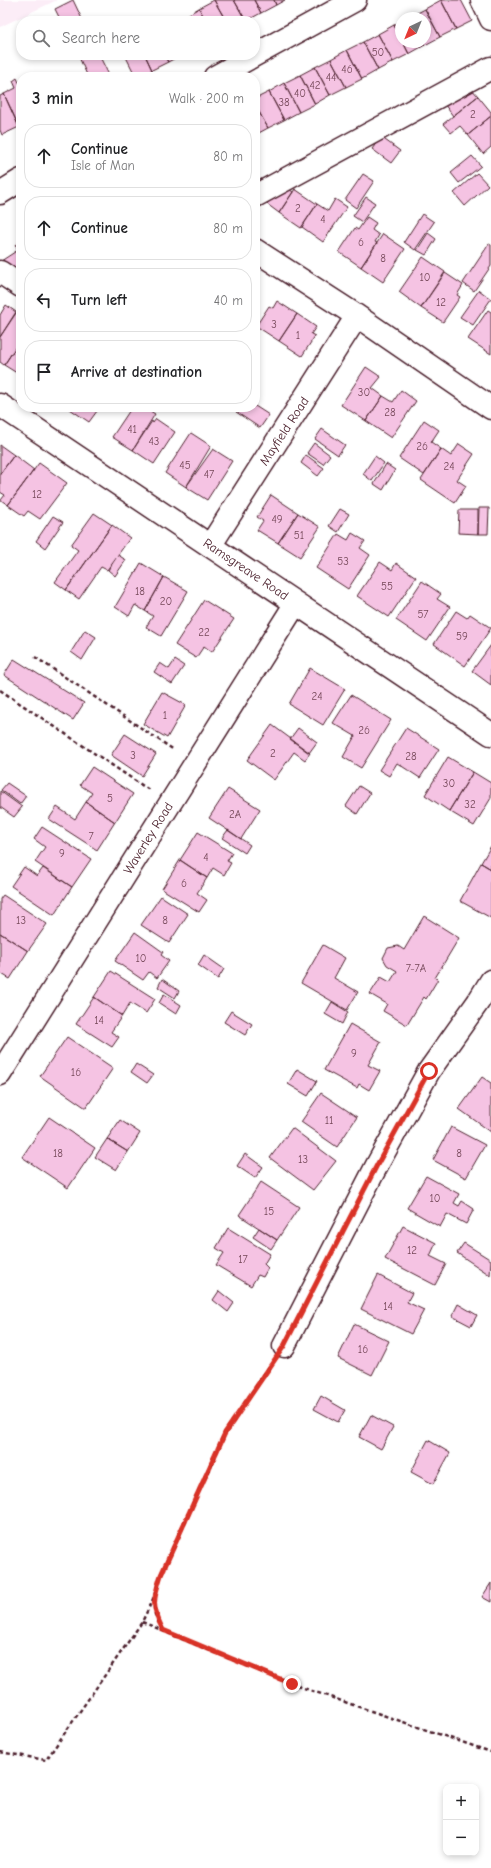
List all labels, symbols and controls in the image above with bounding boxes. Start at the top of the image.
north arrow [395,12,431,48]
search box [16,16,260,60]
icon: search [30,27,52,49]
text: Search here [62,29,140,47]
house number: 50 [372,46,384,59]
house number: 46 [341,63,353,76]
house number: 44 [326,71,336,84]
house number: 42 [309,79,321,92]
house number: 40 [294,87,306,100]
text: 3 min [32,89,73,108]
text: Walk · 200 m [169,91,244,106]
house number: 38 [278,96,290,109]
house number: 2 [470,108,476,121]
text: Continue [71,140,128,158]
icon: ahead [33,145,55,167]
text: 80 m [213,149,243,164]
text: Isle of Man [71,158,135,173]
house number: 2 [295,202,301,215]
house number: 4 [320,213,326,226]
icon: ahead [33,217,55,239]
text: Continue [71,219,128,237]
text: 80 m [213,221,243,236]
house number: 6 [358,236,364,249]
house number: 8 [380,252,386,265]
house number: 10 [419,271,431,284]
icon: left [33,289,55,311]
text: Turn left [71,291,127,309]
text: 40 m [214,293,243,308]
house number: 12 [436,296,446,309]
house number: 3 [271,318,277,331]
house number: 1 [296,329,300,342]
icon: arrive [33,361,55,383]
text: Arrive at destination [71,363,202,381]
house number: 30 [358,386,370,399]
street label: Mayfield Road [256,394,312,468]
house number: 28 [384,406,396,419]
house number: 41 [127,423,137,436]
house number: 43 [149,435,159,448]
house number: 26 [416,440,428,453]
house number: 45 [179,459,191,472]
house number: 24 [443,460,455,473]
house number: 47 [204,468,214,481]
house number: 12 [32,488,42,501]
house number: 49 [271,513,283,526]
house number: 51 [294,529,304,542]
street label: Ramsgreave Road [201,535,291,603]
house number: 53 [337,555,349,568]
house number: 55 [381,580,393,593]
house number: 18 [135,585,145,598]
house number: 20 [160,595,172,608]
house number: 57 [417,608,429,621]
house number: 22 [198,626,210,639]
house number: 59 [456,630,468,643]
house number: 24 [311,690,323,703]
house number: 1 [163,709,167,722]
house number: 26 [358,724,370,737]
house number: 2 [270,747,276,760]
house number: 3 [130,749,136,762]
house number: 28 [405,750,417,763]
house number: 30 [443,777,455,790]
house number: 5 [107,792,113,805]
house number: 32 [464,798,476,811]
street label: Waverley Road [120,799,176,877]
house number: 2A [229,808,242,821]
house number: 7 [88,830,94,843]
house number: 9 [59,847,65,860]
house number: 4 [203,851,209,864]
house number: 6 [181,877,187,890]
house number: 13 [16,914,26,927]
house number: 8 [162,914,168,927]
house number: 10 [135,952,147,965]
house number: 7-7A [406,962,427,975]
house number: 14 [94,1014,104,1027]
house number: 9 [351,1047,357,1060]
route start [420,1062,438,1080]
house number: 16 [71,1066,81,1079]
house number: 11 [325,1114,333,1127]
house number: 18 [53,1147,63,1160]
house number: 8 [456,1147,462,1160]
house number: 13 [298,1153,308,1166]
house number: 10 [429,1192,441,1205]
house number: 15 [264,1205,274,1218]
house number: 12 [407,1244,417,1257]
house number: 17 [238,1253,248,1266]
house number: 14 [383,1300,393,1313]
house number: 16 [358,1343,368,1356]
route end [283,1675,301,1693]
map controls [443,1784,479,1856]
button: + [443,1784,479,1820]
button: − [443,1820,479,1856]

